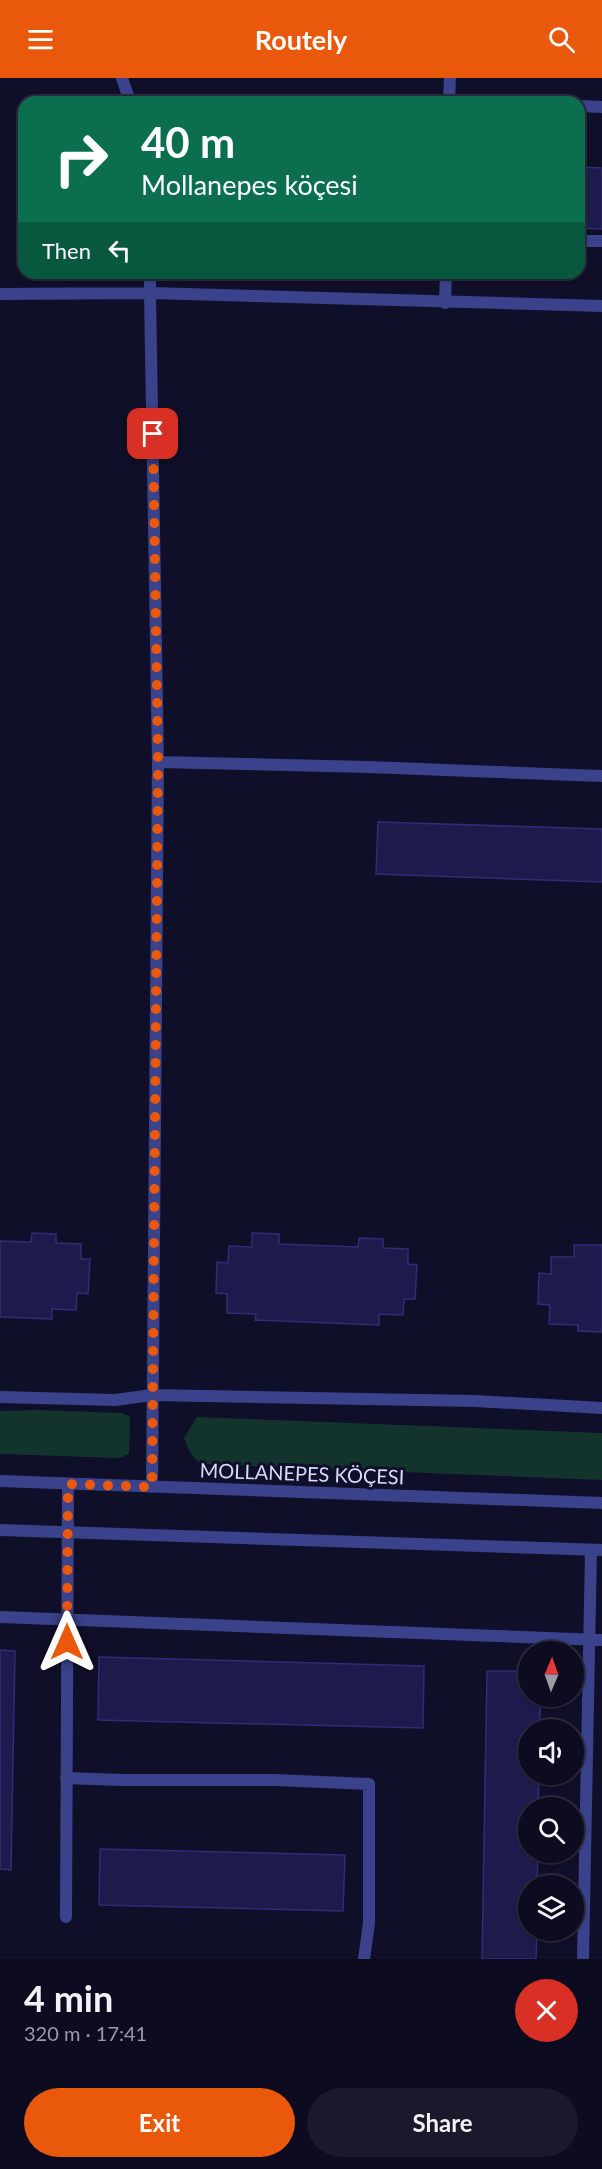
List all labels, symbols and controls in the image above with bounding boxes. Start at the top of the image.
icon: menu [24,23,57,56]
text: Routely [255,23,347,56]
icon: search [545,23,578,56]
text: 40 m [141,117,235,167]
icon: right [42,120,120,198]
text: Mollanepes köçesi [141,168,358,201]
icon: left [103,234,136,267]
text: Then [42,237,91,264]
pin [127,408,178,459]
icon: arrive [136,417,169,450]
street label: MOLLANEPES KÖÇESI [199,1457,405,1489]
position arrow [35,1610,99,1674]
north arrow [518,1641,584,1707]
map controls [518,1641,584,1941]
button: sound [518,1719,584,1785]
button: search [518,1797,584,1863]
button: layers [518,1875,584,1941]
text: 4 min [24,1976,113,2020]
button: close [515,1979,578,2042]
text: 320 m · 17:41 [24,2021,147,2045]
button: Exit [24,2088,295,2157]
button: Share [307,2088,578,2157]

